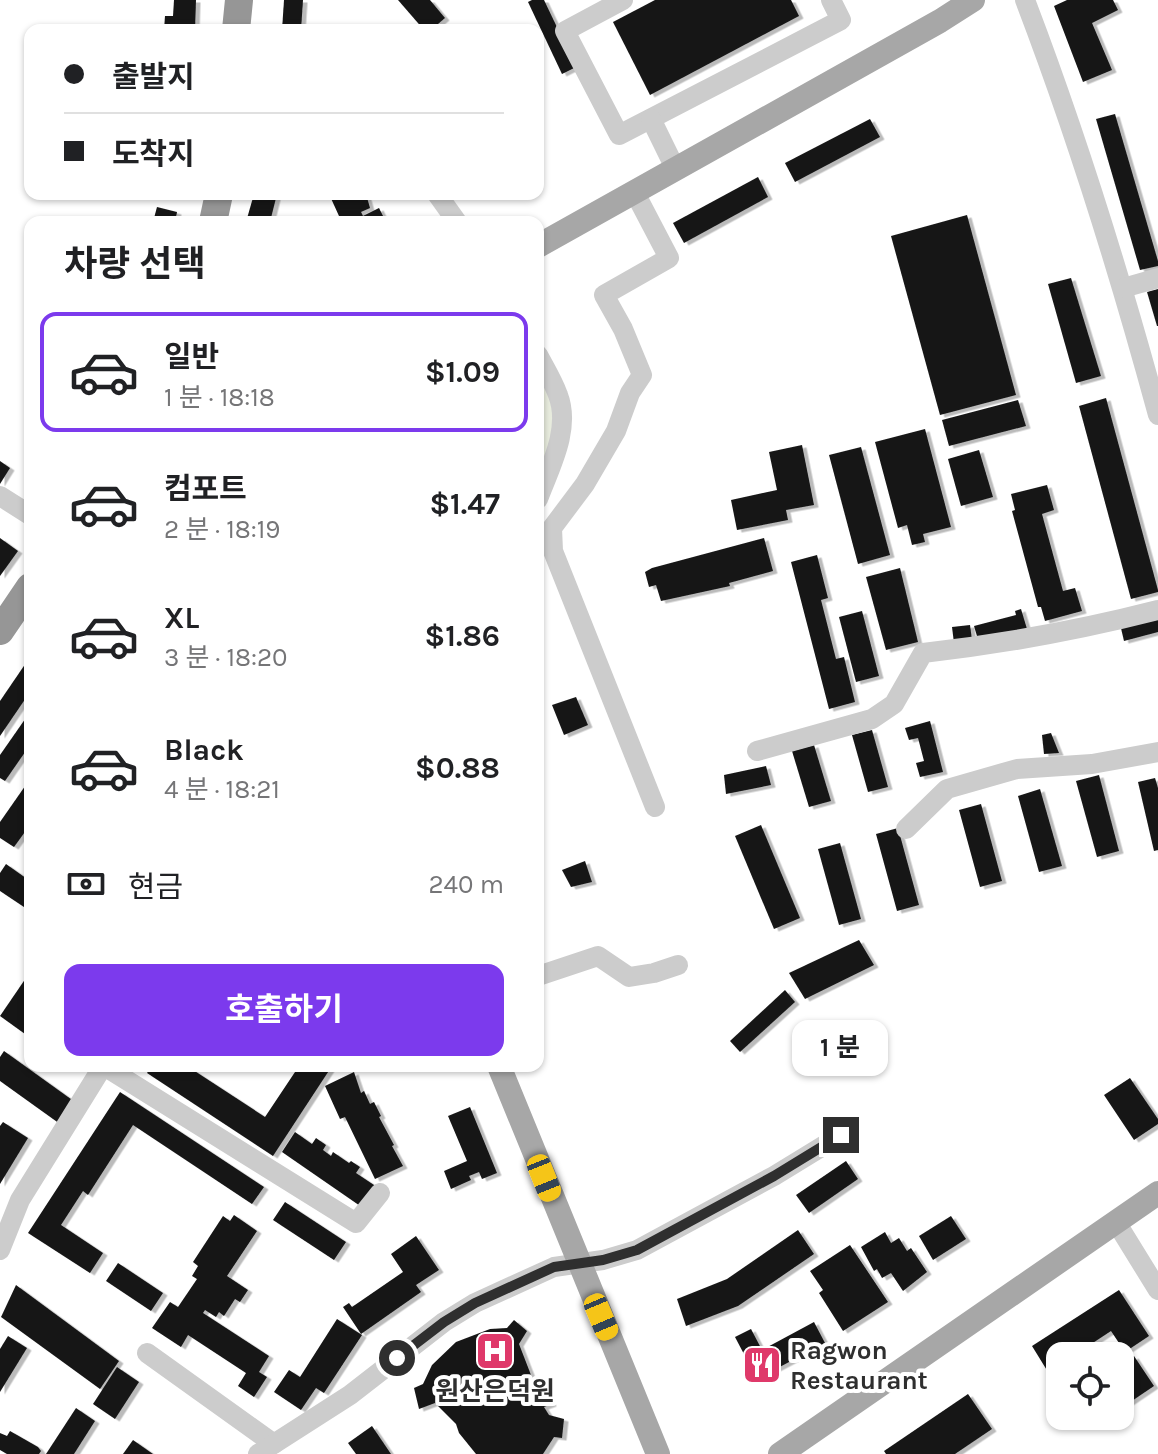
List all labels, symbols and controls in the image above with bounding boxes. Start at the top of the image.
text: 출발지 [112,59,195,95]
text: 도착지 [112,136,195,172]
text: 차량 선택 [64,243,206,285]
icon: car [68,336,140,408]
text: 일반 [164,339,219,375]
text: $1.09 [425,354,500,390]
text: 1 분 · 18:18 [164,382,275,413]
icon: car [68,468,140,540]
text: 컴포트 [164,471,247,507]
text: $1.47 [429,486,500,522]
text: 2 분 · 18:19 [164,514,280,545]
icon: car [68,600,140,672]
text: XL [164,600,199,636]
text: $1.86 [425,618,500,654]
text: 3 분 · 18:20 [164,642,288,673]
icon: car [68,732,140,804]
text: Black [164,732,244,768]
text: $0.88 [415,750,500,786]
text: 4 분 · 18:21 [164,774,280,805]
icon: cash [64,862,108,906]
text: 현금 [128,869,183,905]
text: 240 m [428,869,504,900]
button: 호출하기 [64,964,504,1056]
callout: 1 분 [793,1019,889,1075]
text: 1 분 [820,1032,860,1063]
route end [823,1117,859,1153]
car [524,1151,564,1205]
car [581,1290,621,1344]
hospital icon: 원산은덕원 [474,1330,516,1372]
place label: Ragwon Restaurant [790,1335,928,1396]
route start [379,1340,415,1376]
map controls [1046,1342,1134,1430]
button: locate [1046,1342,1134,1430]
restaurant icon: Ragwon Restaurant [741,1344,783,1386]
place label: 원산은덕원 [435,1376,555,1407]

